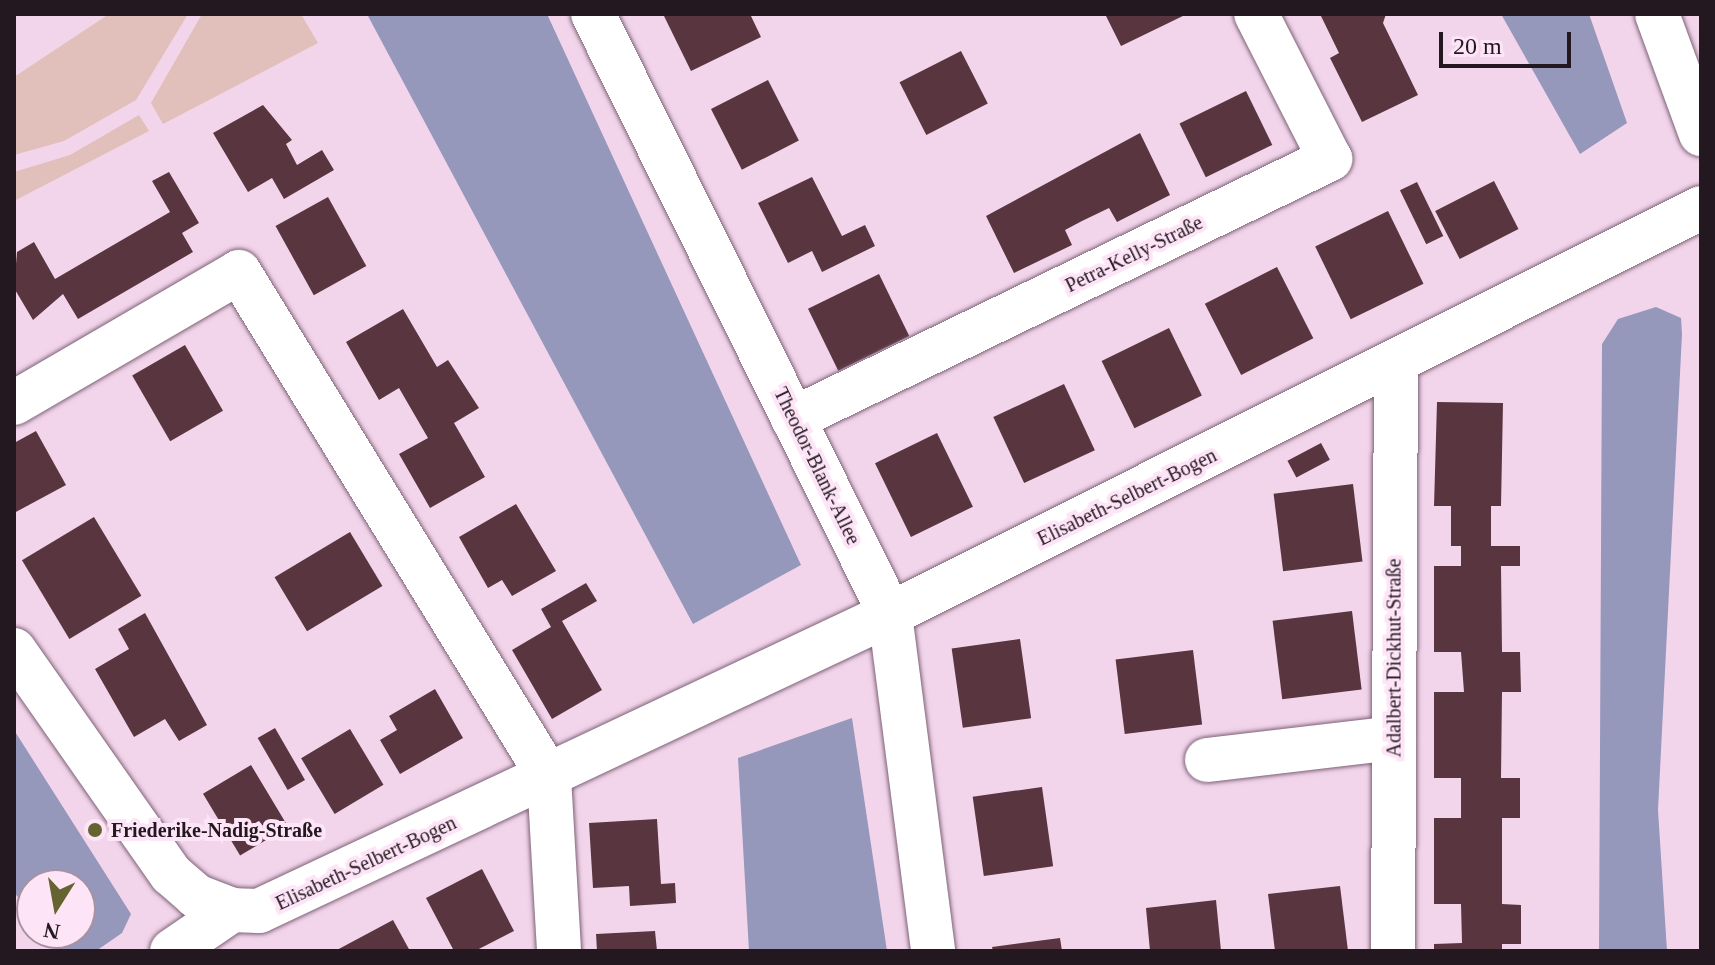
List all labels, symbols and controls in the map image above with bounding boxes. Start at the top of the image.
scale bar [1443,16,1575,66]
text: 20 m [1453,33,1502,59]
street label: Petra-Kelly-Straße [1061,210,1207,298]
street label: Theodor-Blank-Allee [769,384,865,548]
street label: Elisabeth-Selbert-Bogen [1033,443,1221,551]
street label: Adalbert-Dickhut-Straße [1382,559,1406,757]
street label: Elisabeth-Selbert-Bogen [272,811,460,915]
place label: Friederike-Nadig-Straße [111,818,322,842]
marker: Friederike-Nadig-Straße [86,821,104,839]
north arrow [16,869,96,949]
text: N [42,917,62,945]

